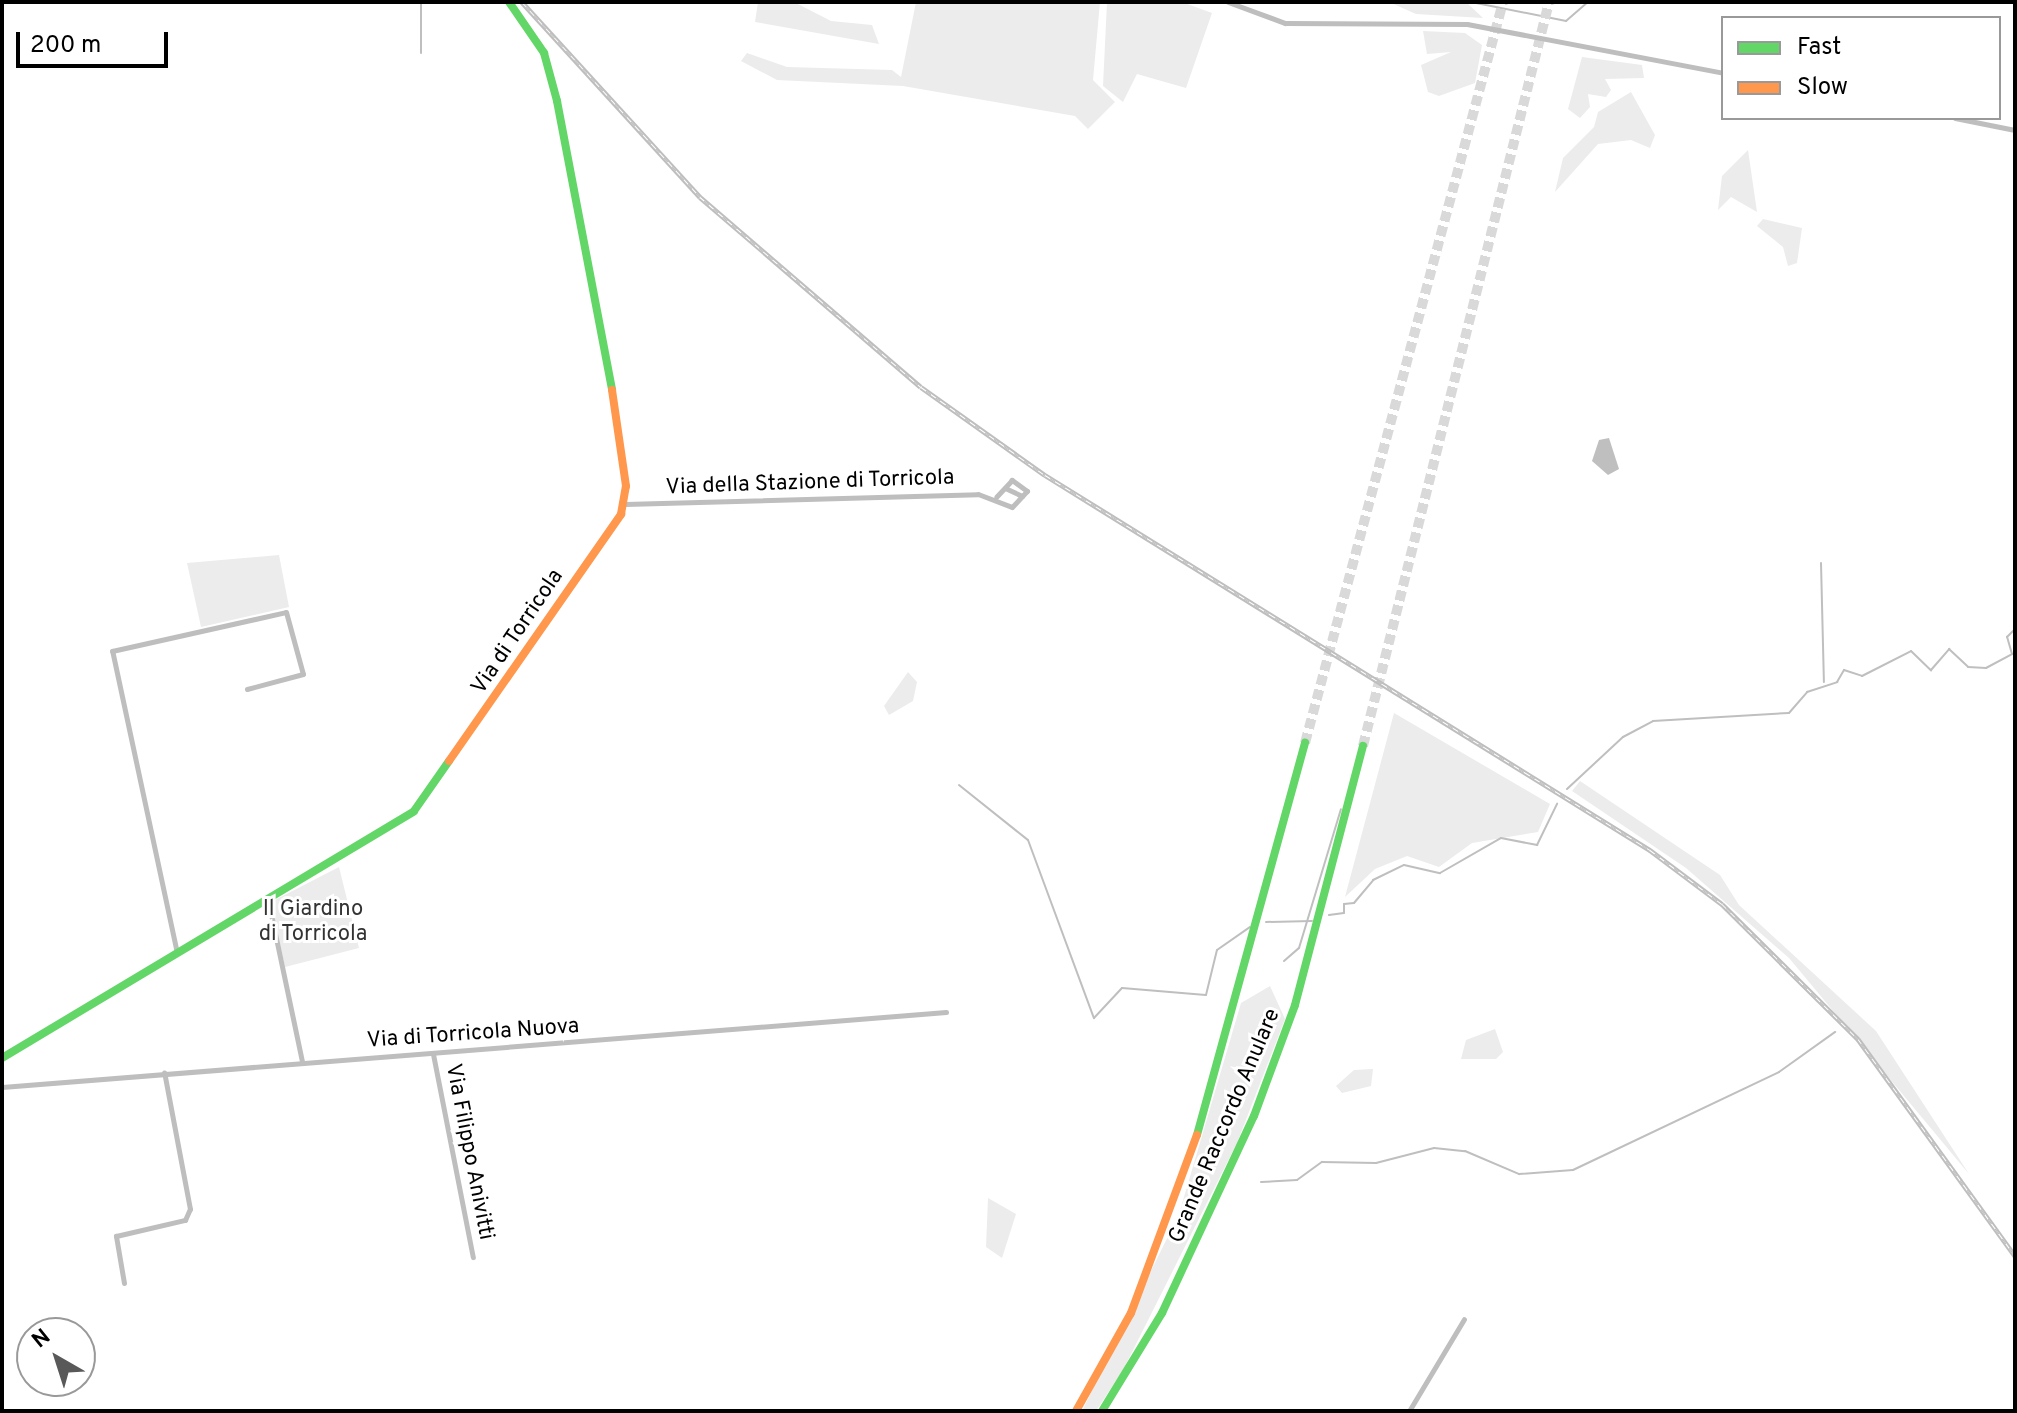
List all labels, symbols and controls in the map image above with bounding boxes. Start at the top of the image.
scale bar [20,16,172,66]
legend [1721,16,2001,120]
text: 200 m [30,31,101,61]
text: Fast [1797,33,1841,63]
text: Slow [1797,73,1848,103]
street label: Via della Stazione di Torricola [665,465,955,501]
street label: Via di Torricola [466,564,570,700]
park label: Il Giardino di Torricola [258,896,368,948]
street label: Grande Raccordo Anulare [1163,1004,1287,1248]
street label: Via di Torricola Nuova [366,1013,580,1055]
street label: Via Filippo Anivitti [439,1061,499,1243]
north arrow [16,1317,96,1397]
text: N [27,1324,56,1355]

